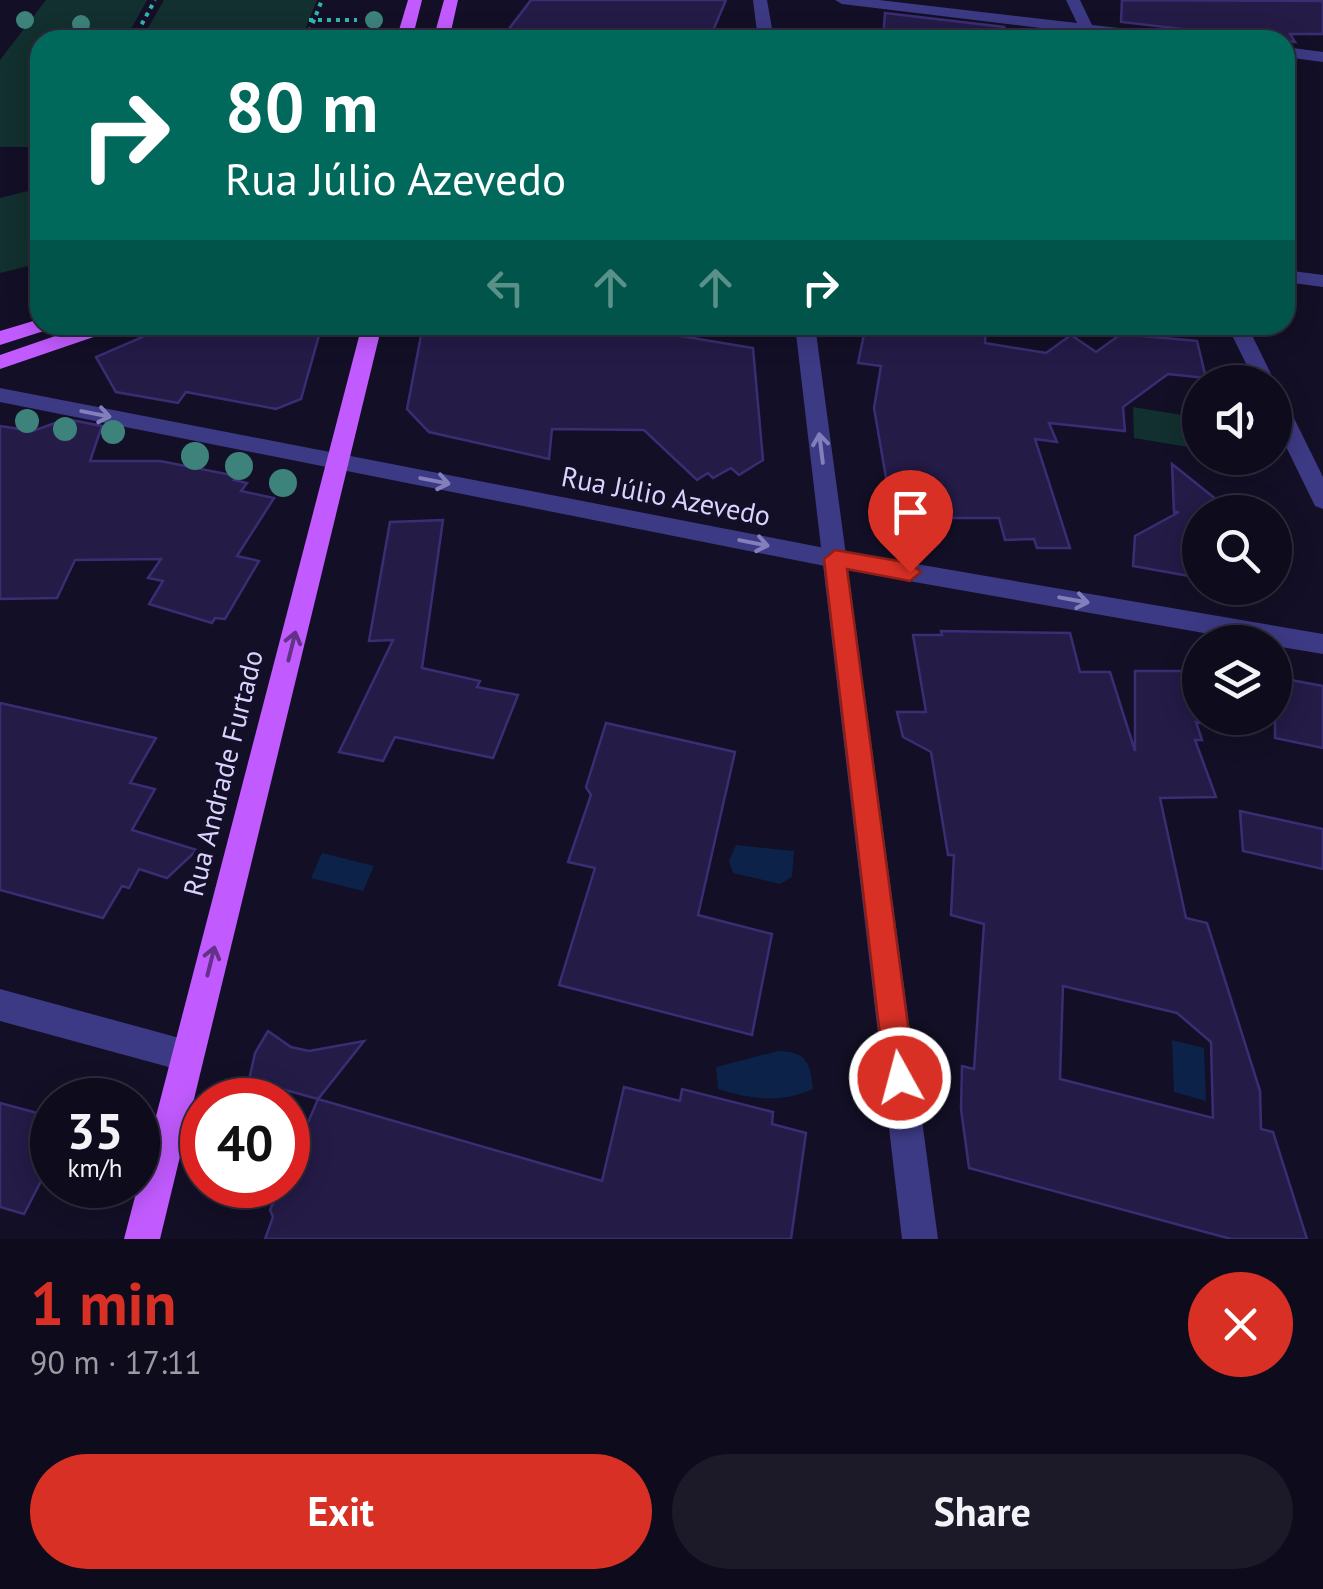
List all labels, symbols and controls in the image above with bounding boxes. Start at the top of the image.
text: 80 m [225,61,378,151]
icon: right [60,70,190,200]
text: Rua Júlio Azevedo [225,149,566,207]
icon: left [478,260,533,315]
icon: ahead [583,260,638,315]
icon: ahead [688,260,743,315]
icon: right [793,260,848,315]
map controls [1182,365,1292,735]
button: sound [1182,365,1292,475]
one-way arrow [79,406,111,425]
one-way arrow [811,432,830,464]
street label: Rua Júlio Azevedo [558,457,774,534]
pin [868,470,953,573]
one-way arrow [418,473,450,492]
icon: arrive [883,485,938,540]
button: search [1182,495,1292,605]
one-way arrow [737,534,770,553]
one-way arrow [1057,591,1089,610]
button: layers [1182,625,1292,735]
one-way arrow [283,631,302,663]
street label: Rua Andrade Furtado [174,646,271,900]
one-way arrow [202,946,221,977]
position arrow [848,1026,952,1130]
speed limit sign: 40 [180,1078,310,1208]
text: 35 [67,1098,123,1163]
text: km/h [68,1152,122,1184]
text: 1 min [30,1264,176,1342]
button: close [1188,1272,1293,1377]
text: 90 m · 17:11 [30,1341,202,1383]
button: Exit [30,1454,652,1569]
button: Share [672,1454,1293,1569]

